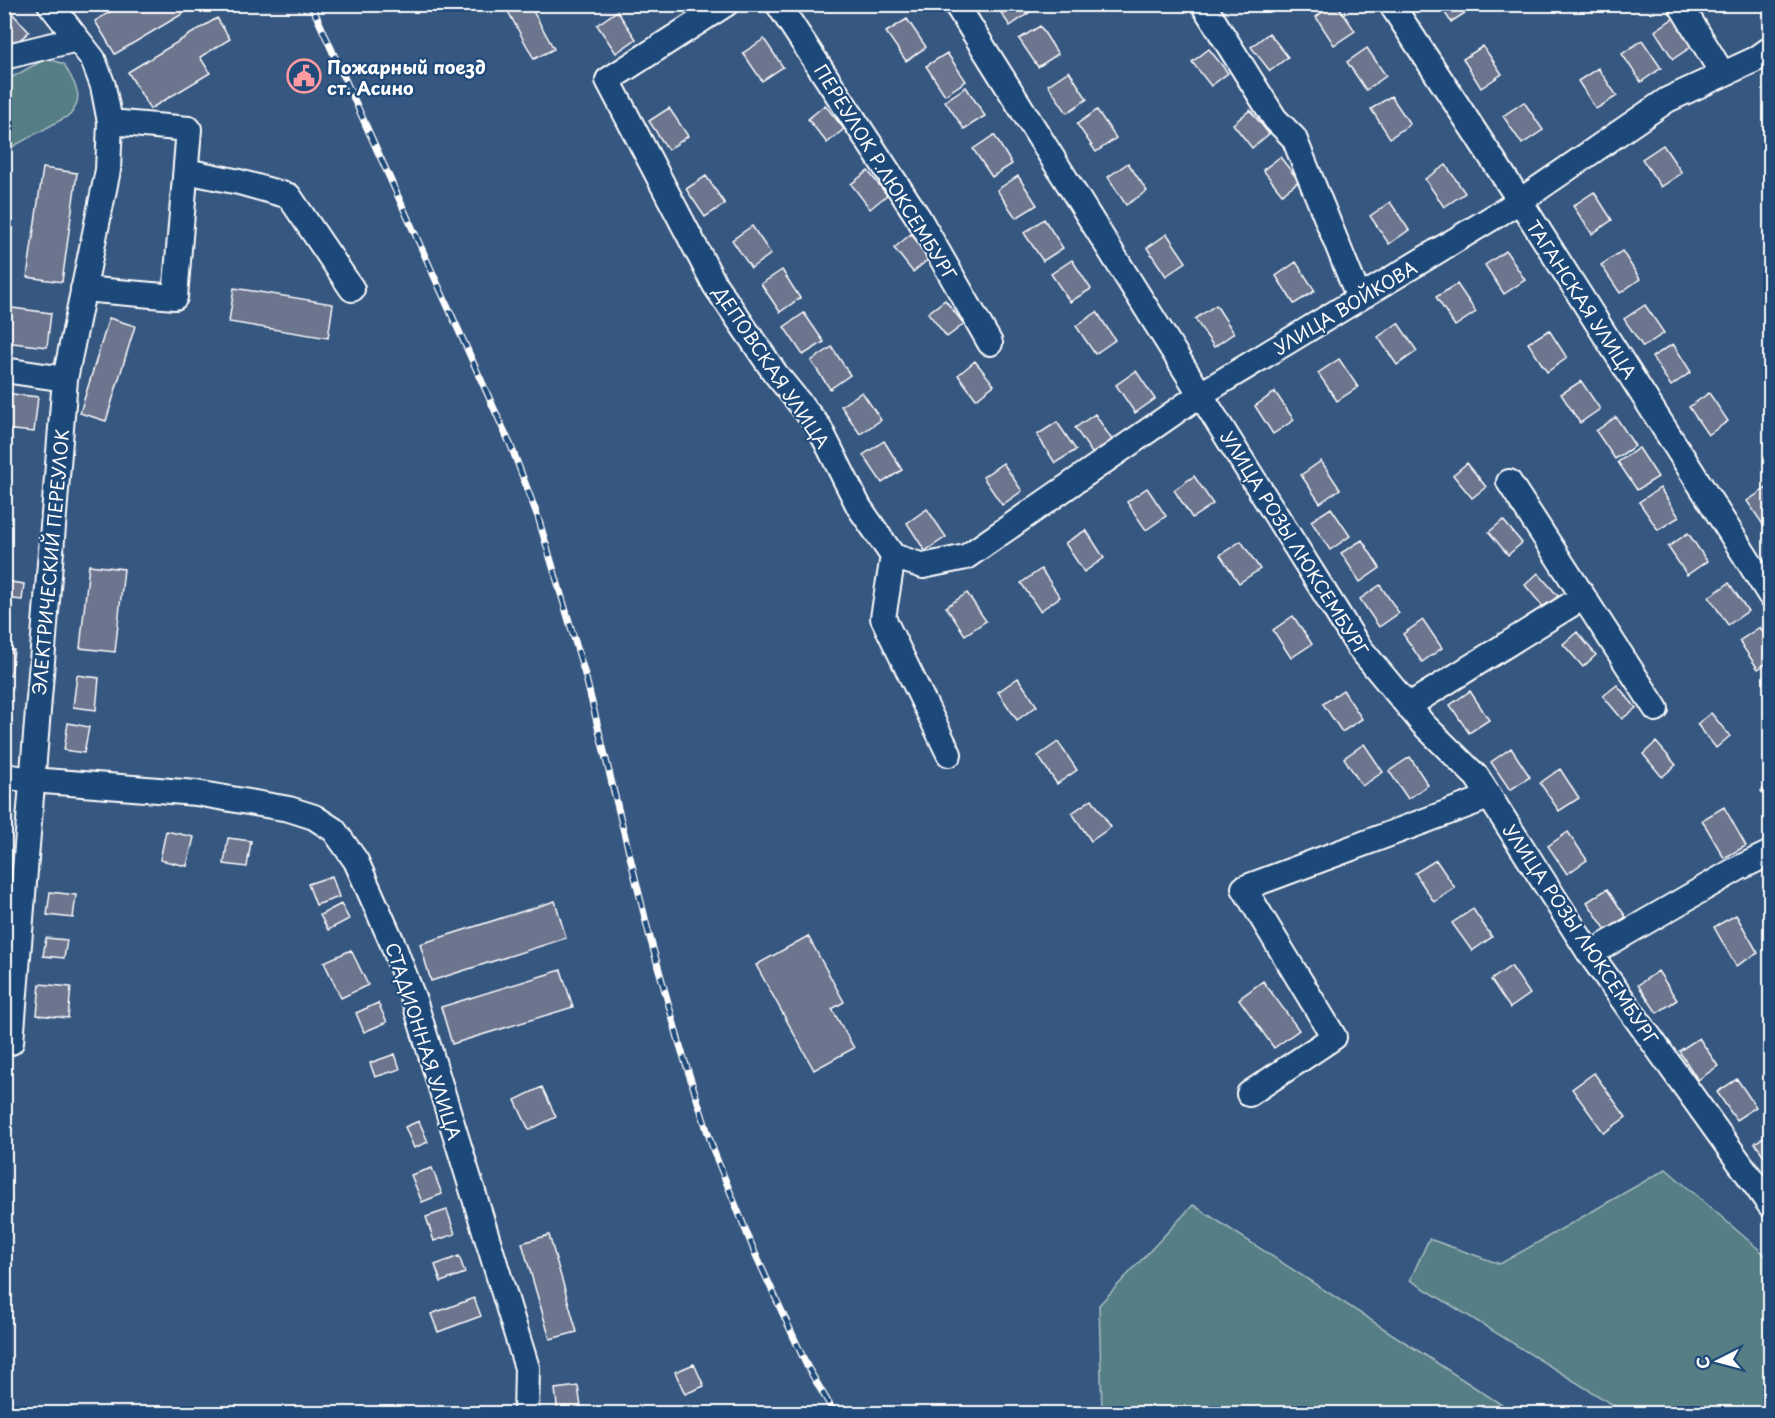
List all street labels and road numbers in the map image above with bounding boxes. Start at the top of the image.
street label: ПЕРЕУЛОК Р.ЛЮКСЕМБУРГ [808,59,964,285]
street label: ТАГАНСКАЯ УЛИЦА [1520,214,1644,384]
street label: УЛИЦА ВОЙКОВА [1268,253,1422,361]
street label: ДЕПОВСКАЯ УЛИЦА [707,280,837,454]
street label: УЛИЦА РОЗЫ ЛЮКСЕМБУРГ [1214,425,1376,661]
street label: ЭЛЕКТРИЧЕСКИЙ ПЕРЕУЛОК [25,428,75,696]
street label: УЛИЦА РОЗЫ ЛЮКСЕМБУРГ [1497,818,1665,1050]
street label: СТАДИОННАЯ УЛИЦА [379,939,469,1143]

